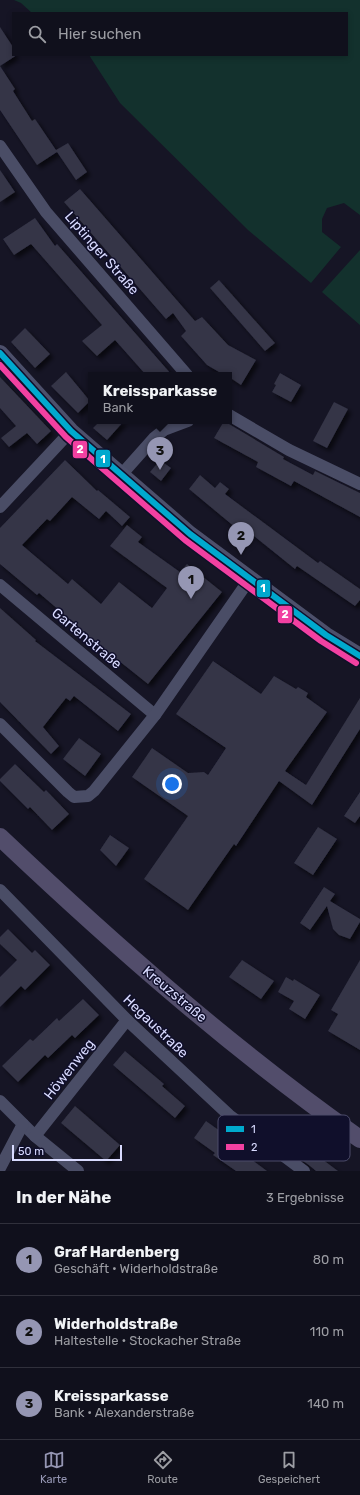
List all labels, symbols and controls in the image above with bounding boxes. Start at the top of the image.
search box [12,12,348,56]
icon: search [26,23,48,45]
text: Hier suchen [58,25,141,43]
street label: Liptinger Straße [61,208,142,299]
popup [88,372,232,424]
text: Kreissparkasse [103,382,217,400]
text: Bank [103,400,133,415]
pin: 3 [147,437,173,470]
line badge: 2 [72,440,88,459]
text: 2 [76,443,84,456]
line badge: 1 [95,449,111,468]
text: 1 [100,453,106,466]
pin: 2 [228,522,254,555]
pin: 1 [178,566,204,599]
line badge: 1 [256,579,271,598]
text: 1 [260,582,266,595]
street label: Gartenstraße [48,604,125,673]
line badge: 2 [277,605,293,624]
text: 2 [281,608,289,621]
your location [162,774,182,794]
street label: Kreuzstraße [139,963,210,1026]
street label: Hegaustraße [120,991,192,1062]
street label: Höwenweg [40,1036,98,1103]
legend [218,1115,350,1161]
text: 1 [251,1123,256,1136]
text: 2 [251,1141,257,1154]
scale bar [12,1143,122,1162]
text: 50 m [18,1145,44,1158]
text: In der Nähe [16,1187,111,1207]
text: 3 Ergebnisse [266,1190,344,1205]
text: Graf Hardenberg [54,1243,179,1261]
text: 1 [26,1252,32,1267]
text: 80 m [313,1252,344,1267]
text: Geschäft · Widerholdstraße [54,1261,218,1276]
text: Widerholdstraße [54,1315,178,1333]
text: 2 [25,1324,33,1339]
text: 110 m [310,1324,344,1339]
text: Haltestelle · Stockacher Straße [54,1333,241,1348]
text: Kreissparkasse [54,1387,169,1405]
text: 3 [25,1396,33,1411]
text: 140 m [307,1396,344,1411]
text: Bank · Alexanderstraße [54,1405,194,1420]
tab: Karte [40,1449,67,1486]
tab: Route [147,1449,178,1486]
tab: Gespeichert [258,1449,320,1486]

